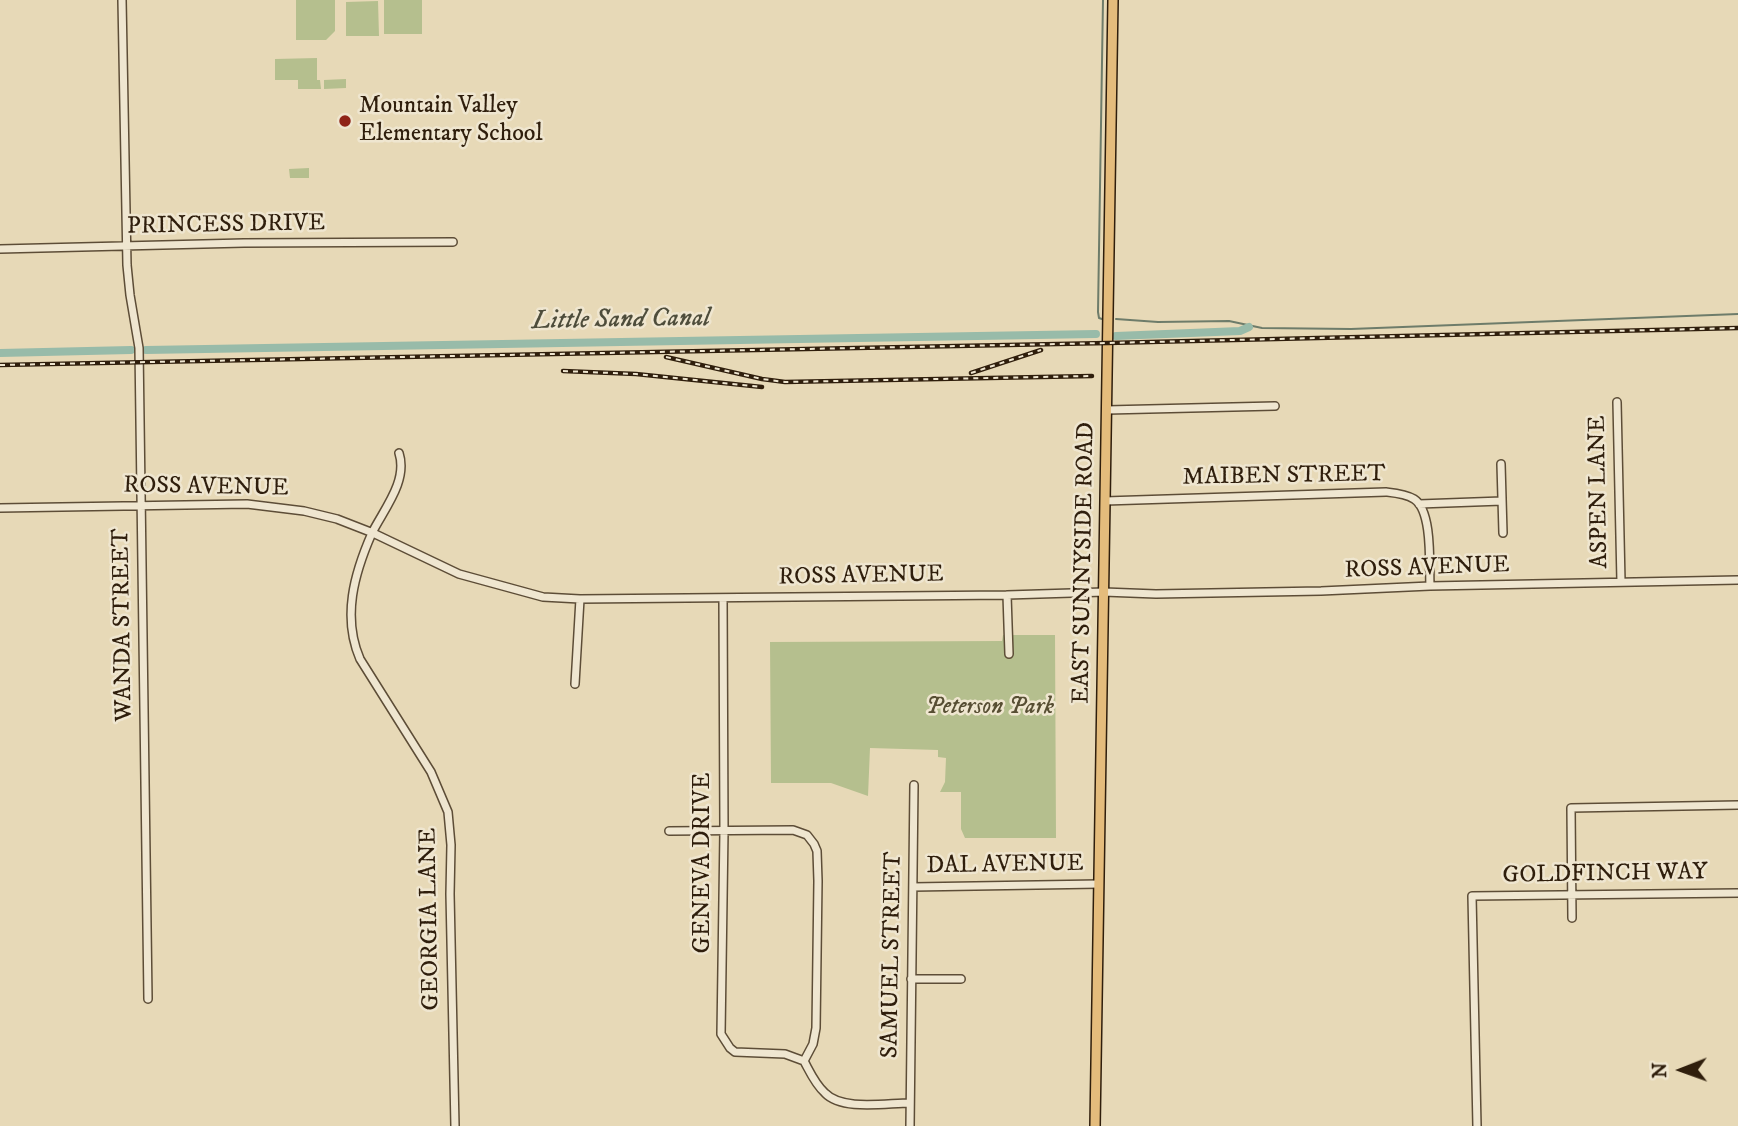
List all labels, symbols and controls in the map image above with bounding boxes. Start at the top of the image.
place label: Mountain Valley Elementary School [359,93,543,149]
marker: Mountain Valley Elementary School [337,113,353,129]
street label: PRINCESS DRIVE [127,210,325,242]
water label: Little Sand Canal [532,304,710,338]
street label: ASPEN LANE [1584,415,1616,569]
street label: EAST SUNNYSIDE ROAD [1068,422,1102,704]
street label: MAIBEN STREET [1182,461,1386,493]
street label: ROSS AVENUE [123,472,289,504]
street label: WANDA STREET [108,528,140,722]
street label: ROSS AVENUE [1344,552,1510,586]
street label: ROSS AVENUE [778,561,944,593]
park label: Peterson Park [926,694,1054,722]
street label: GENEVA DRIVE [690,773,718,953]
street label: GEORGIA LANE [415,827,447,1011]
street label: DAL AVENUE [926,850,1084,882]
street label: SAMUEL STREET [877,851,909,1059]
street label: GOLDFINCH WAY [1502,859,1708,891]
north arrow [1647,1035,1717,1105]
text: N [1649,1062,1672,1078]

